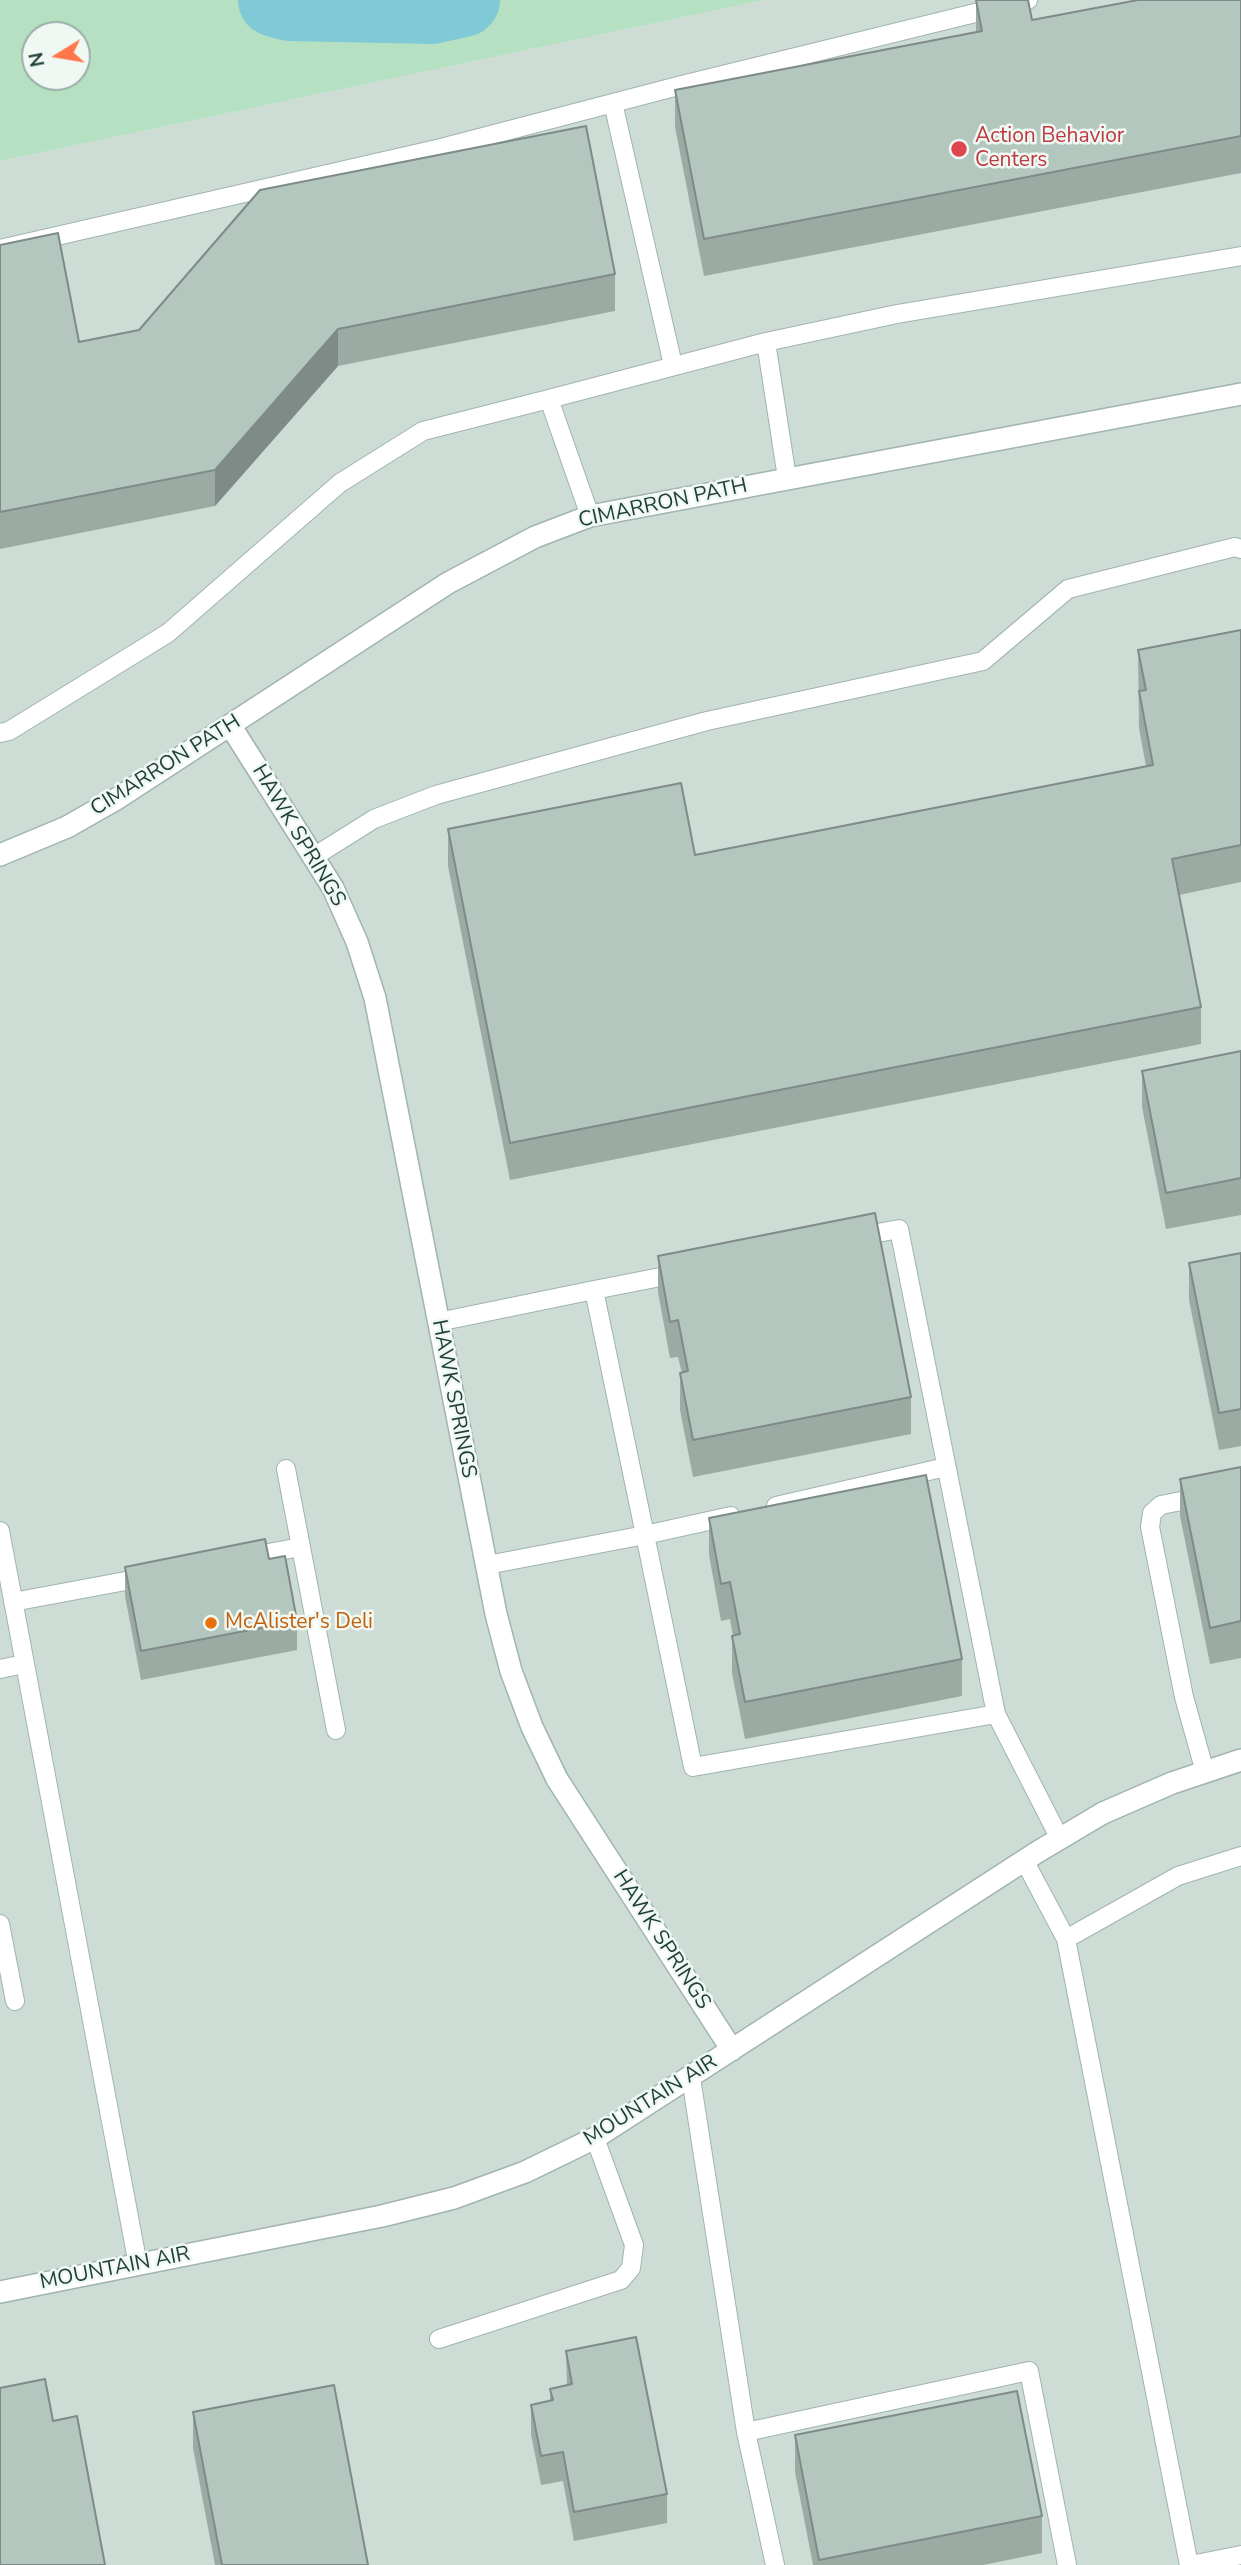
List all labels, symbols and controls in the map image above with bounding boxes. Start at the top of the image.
north arrow [21,21,91,91]
text: N [23,50,51,69]
place label: Action Behavior Centers [975,124,1124,174]
marker: Action Behavior Centers [949,139,969,159]
street label: CIMARRON PATH [576,474,750,534]
street label: CIMARRON PATH [86,710,246,822]
street label: HAWK SPRINGS [246,760,350,912]
street label: HAWK SPRINGS [425,1318,481,1480]
place label: McAlister's Deli [225,1610,373,1636]
marker: McAlister's Deli [203,1615,219,1631]
street label: HAWK SPRINGS [607,1866,715,2014]
street label: MOUNTAIN AIR [580,2050,722,2152]
street label: MOUNTAIN AIR [38,2242,192,2296]

